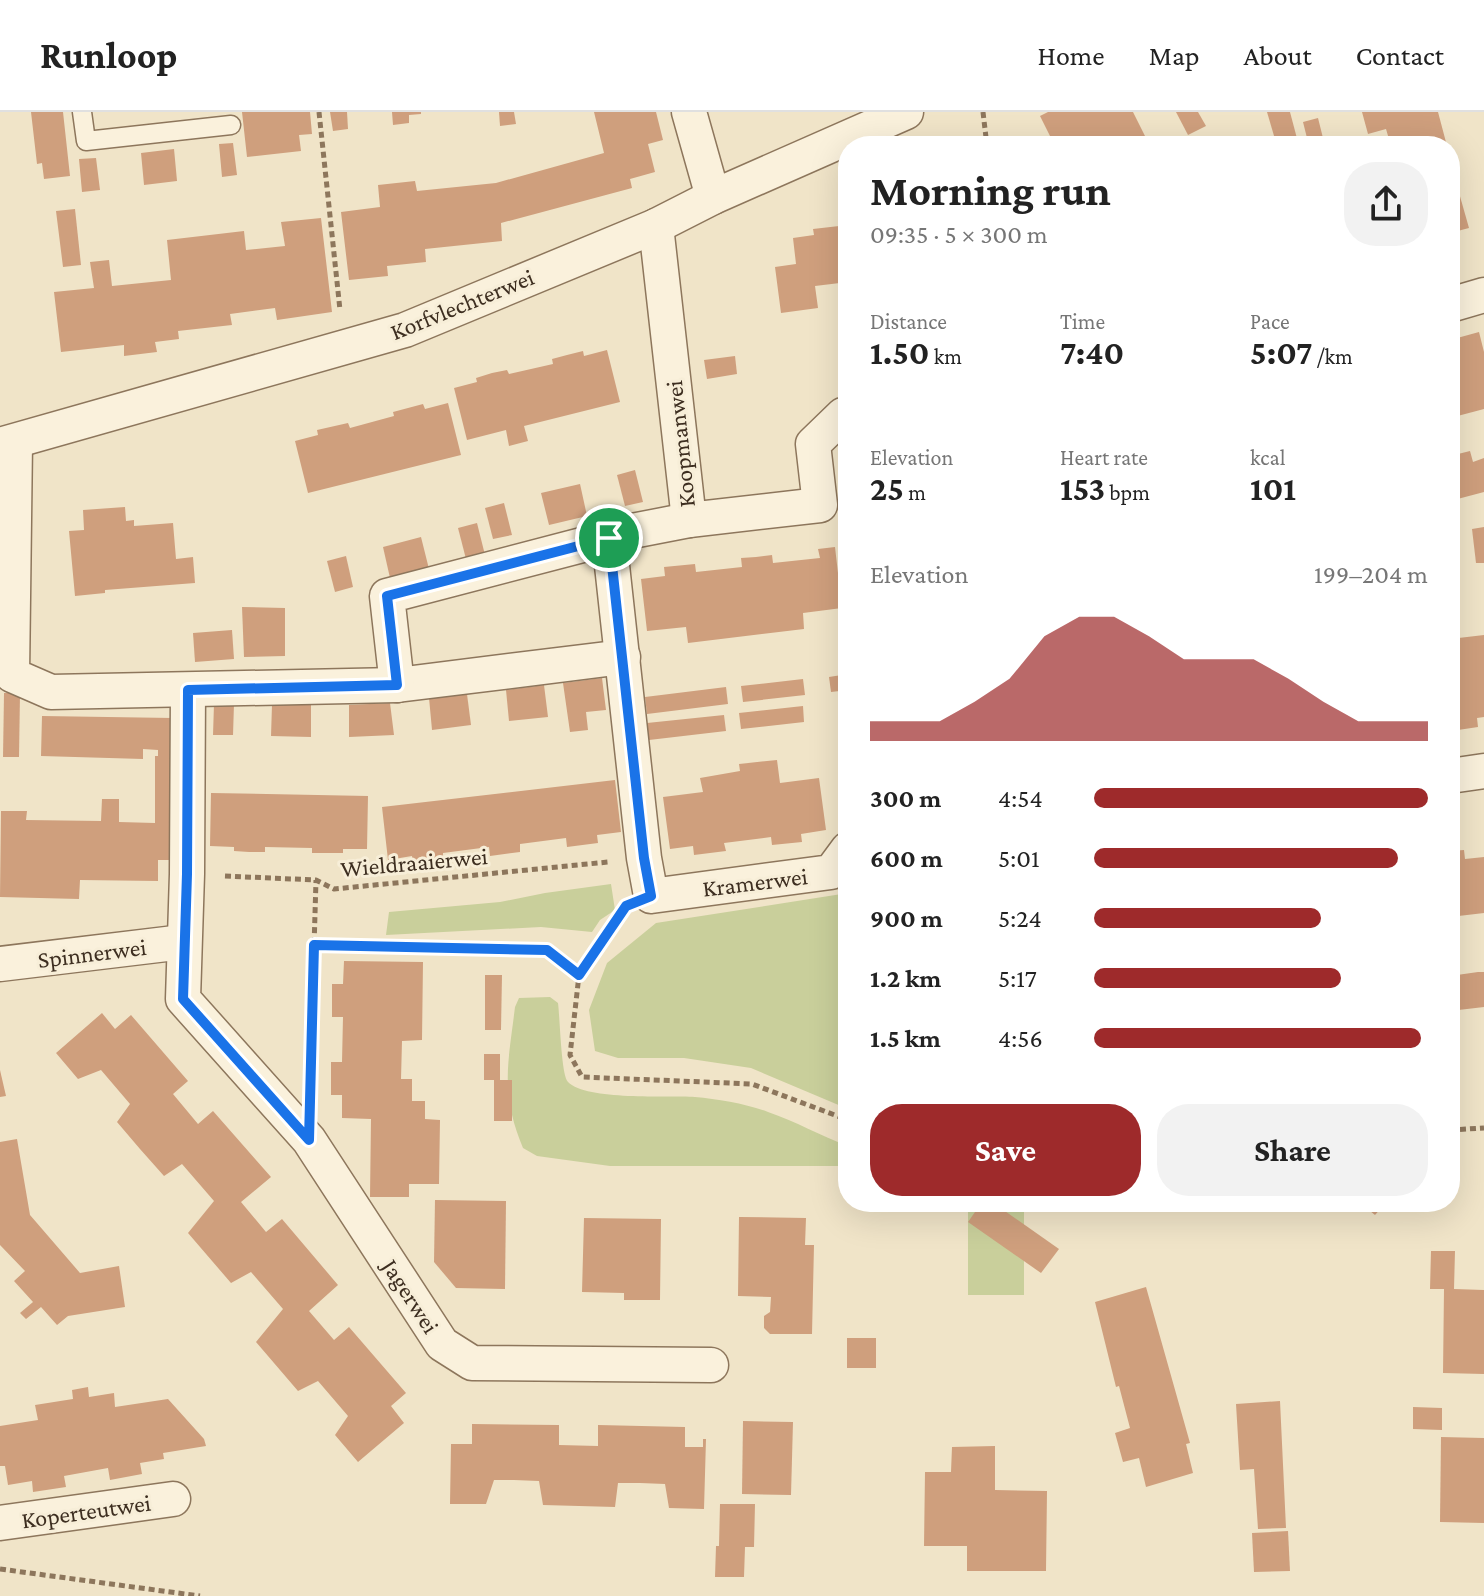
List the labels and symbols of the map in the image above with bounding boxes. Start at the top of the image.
street label: Korfvlechterwei [386,263,538,345]
street label: Koopmanwei [660,379,700,509]
pin [575,504,643,572]
street label: Wieldraaierwei [339,842,489,882]
street label: Kramerwei [701,862,809,902]
street label: Spinnerwei [36,933,148,973]
street label: Jagerwei [376,1252,445,1338]
street label: Koperteutwei [20,1489,152,1533]

